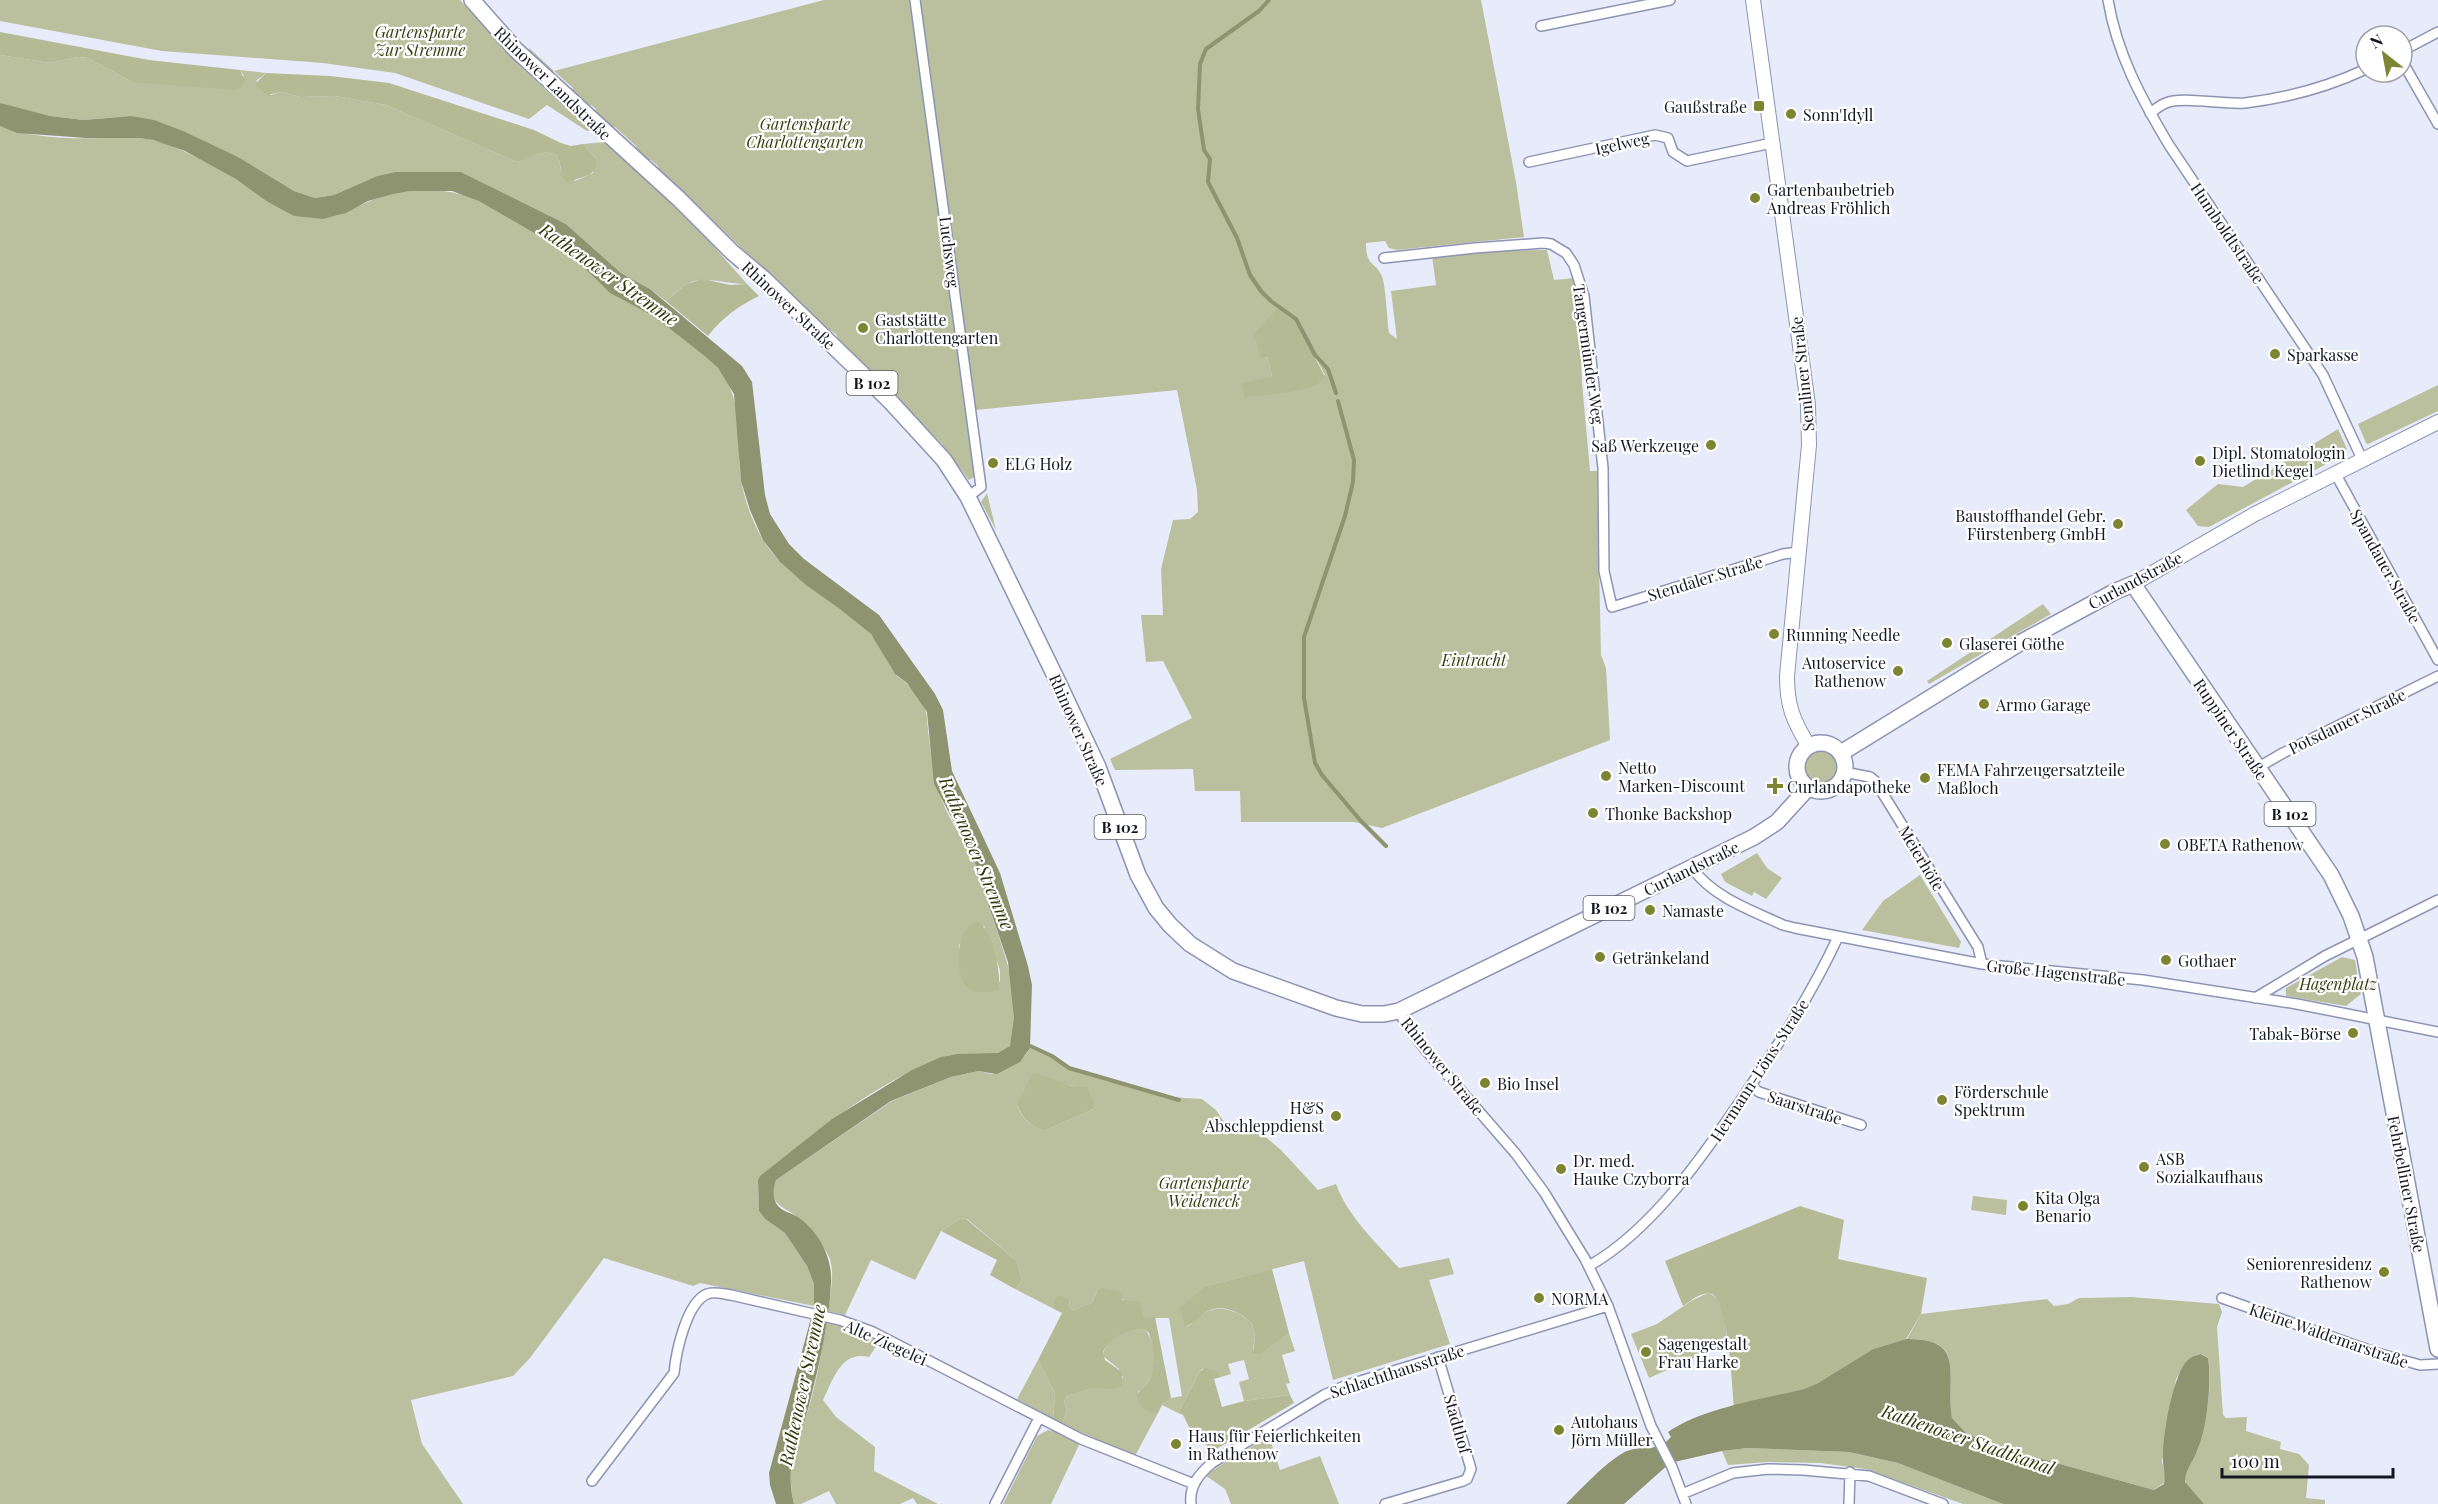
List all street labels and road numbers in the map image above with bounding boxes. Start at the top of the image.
street label: Rhinower Landstraße [490,22,616,144]
street label: Igelweg [1593,127,1652,159]
street label: Humboldtstraße [2186,178,2270,288]
street label: Luchsweg [935,215,965,289]
street label: Rhinower Straße [738,256,840,354]
street label: Tangermünder Weg [1569,283,1609,426]
street label: Semliner Straße [1786,315,1818,433]
road number: B 102 [846,371,898,395]
street label: Spandauer Straße [2346,505,2426,627]
street label: Curlandstraße [2084,546,2186,614]
street label: Stendaler Straße [1645,551,1765,605]
street label: Rhinower Straße [1045,671,1113,789]
street label: Ruppiner Straße [2189,674,2273,784]
street label: Potsdamer Straße [2285,684,2409,758]
road number: B 102 [2264,802,2316,826]
road number: B 102 [1094,815,1146,839]
street label: Meierhöfe [1894,821,1950,895]
street label: Curlandstraße [1640,836,1742,900]
road number: B 102 [1584,896,1634,920]
street label: Große Hagenstraße [1986,954,2126,990]
street label: Hermann-Löns-Straße [1705,995,1813,1145]
street label: Rhinower Straße [1397,1013,1489,1119]
street label: Saarstraße [1765,1085,1845,1129]
street label: Fehrbelliner Straße [2383,1114,2431,1254]
street label: Kleine Waldemarstraße [2247,1298,2411,1372]
street label: Alte Ziegelei [840,1314,931,1370]
street label: Schlachthausstraße [1327,1339,1467,1403]
street label: Stadthof [1440,1392,1477,1458]

